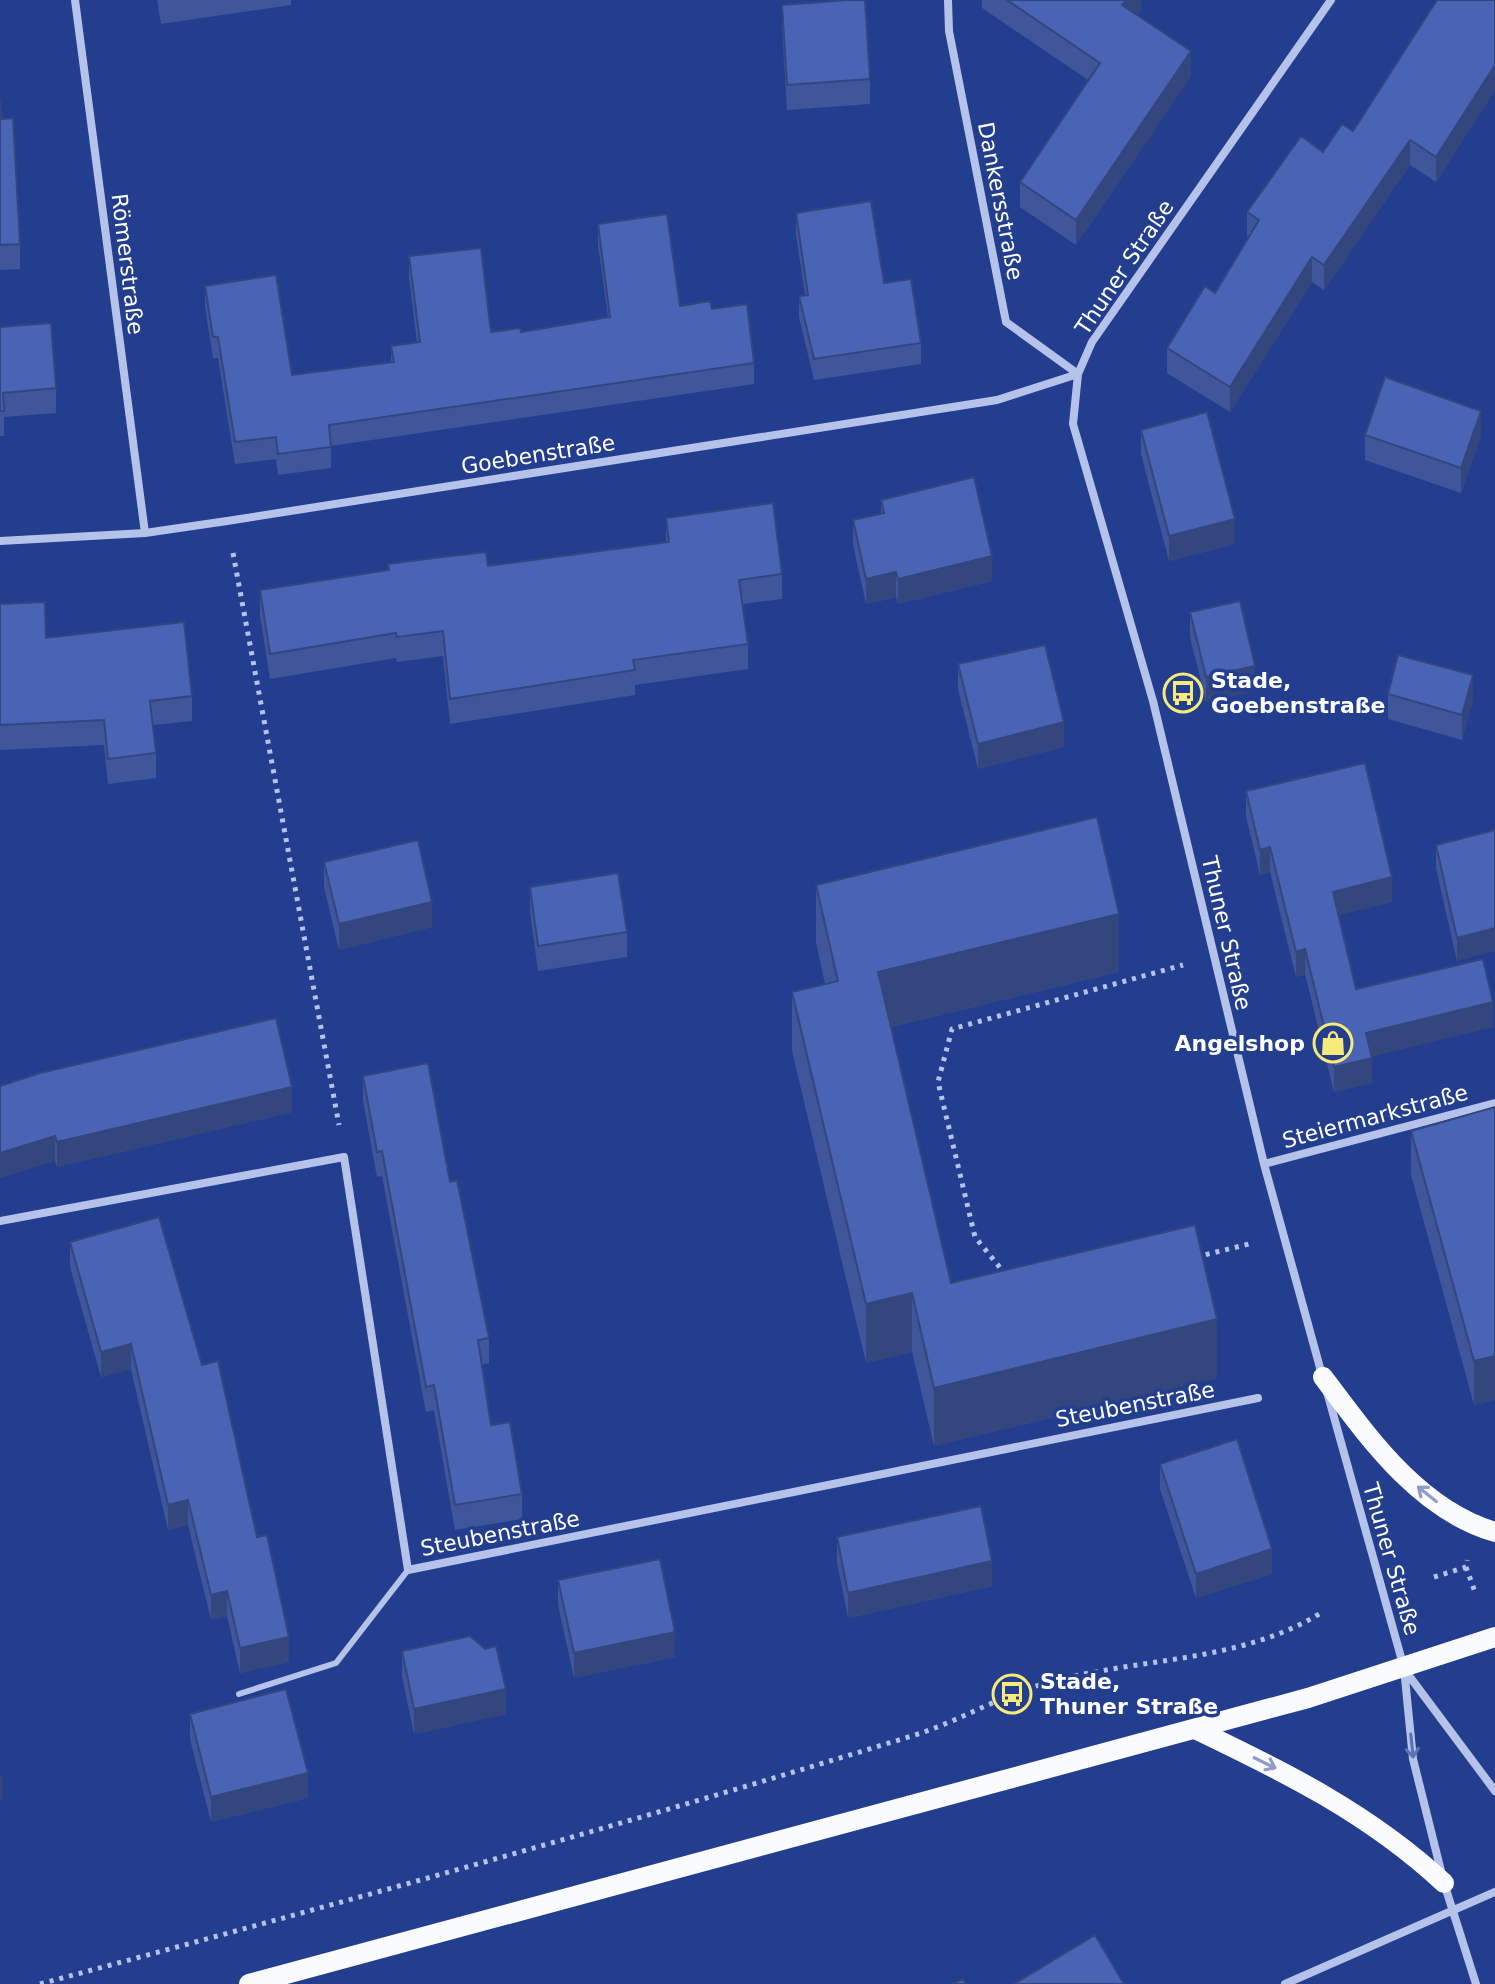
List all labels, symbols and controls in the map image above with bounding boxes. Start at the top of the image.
street label: Dankersstraße [973,120,1028,282]
street label: Römerstraße [106,192,149,336]
street label: Thuner Straße [1069,195,1179,340]
street label: Goebenstraße [459,430,617,479]
place label: Stade, Goebenstraße [1211,668,1385,718]
bus stop icon: Stade, Goebenstraße [1162,672,1204,714]
street label: Thuner Straße [1196,853,1256,1013]
shop icon: Angelshop [1312,1022,1354,1064]
place label: Angelshop [1174,1031,1305,1056]
street label: Steiermarkstraße [1280,1080,1471,1153]
street label: Steubenstraße [1053,1377,1217,1432]
street label: Thuner Straße [1358,1479,1425,1638]
one-way arrow [1417,1486,1438,1504]
street label: Steubenstraße [418,1506,582,1561]
place label: Stade, Thuner Straße [1040,1669,1218,1719]
bus stop icon: Stade, Thuner Straße [991,1673,1033,1715]
one-way arrow [1404,1732,1419,1759]
one-way arrow [1252,1756,1276,1771]

